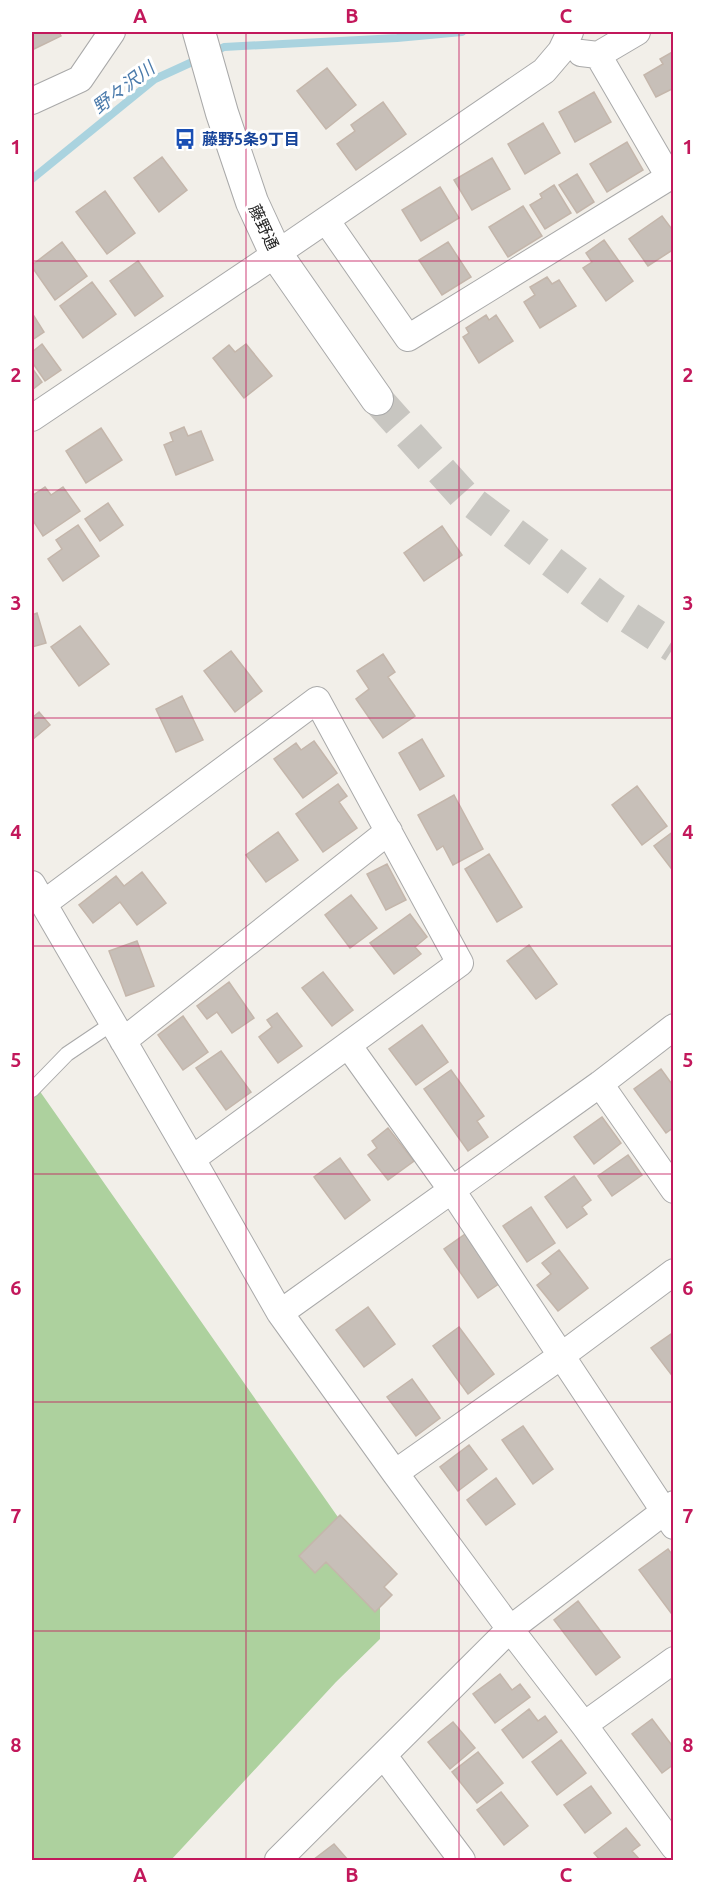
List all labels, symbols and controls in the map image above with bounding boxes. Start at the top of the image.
text: A [133,4,147,27]
text: B [345,4,359,27]
text: C [560,4,573,27]
water label: 野々沢川 [88,56,159,117]
bus stop icon: 藤野5条9丁目 [173,127,197,151]
place label: 藤野5条9丁目 [202,130,300,148]
text: 1 [10,135,22,158]
text: 1 [682,135,694,158]
street label: 藤野通 [246,201,282,253]
text: 2 [10,363,22,386]
text: 2 [682,363,694,386]
text: 3 [10,591,22,614]
text: 3 [682,591,694,614]
text: 4 [10,820,22,843]
text: 4 [682,820,694,843]
text: 5 [10,1048,22,1071]
text: 5 [682,1048,694,1071]
text: 6 [10,1276,22,1299]
text: 6 [682,1276,694,1299]
text: 7 [10,1504,22,1527]
text: 7 [682,1504,694,1527]
text: 8 [10,1733,22,1756]
text: 8 [682,1733,694,1756]
text: A [133,1863,147,1886]
text: B [345,1863,359,1886]
text: C [560,1863,573,1886]

